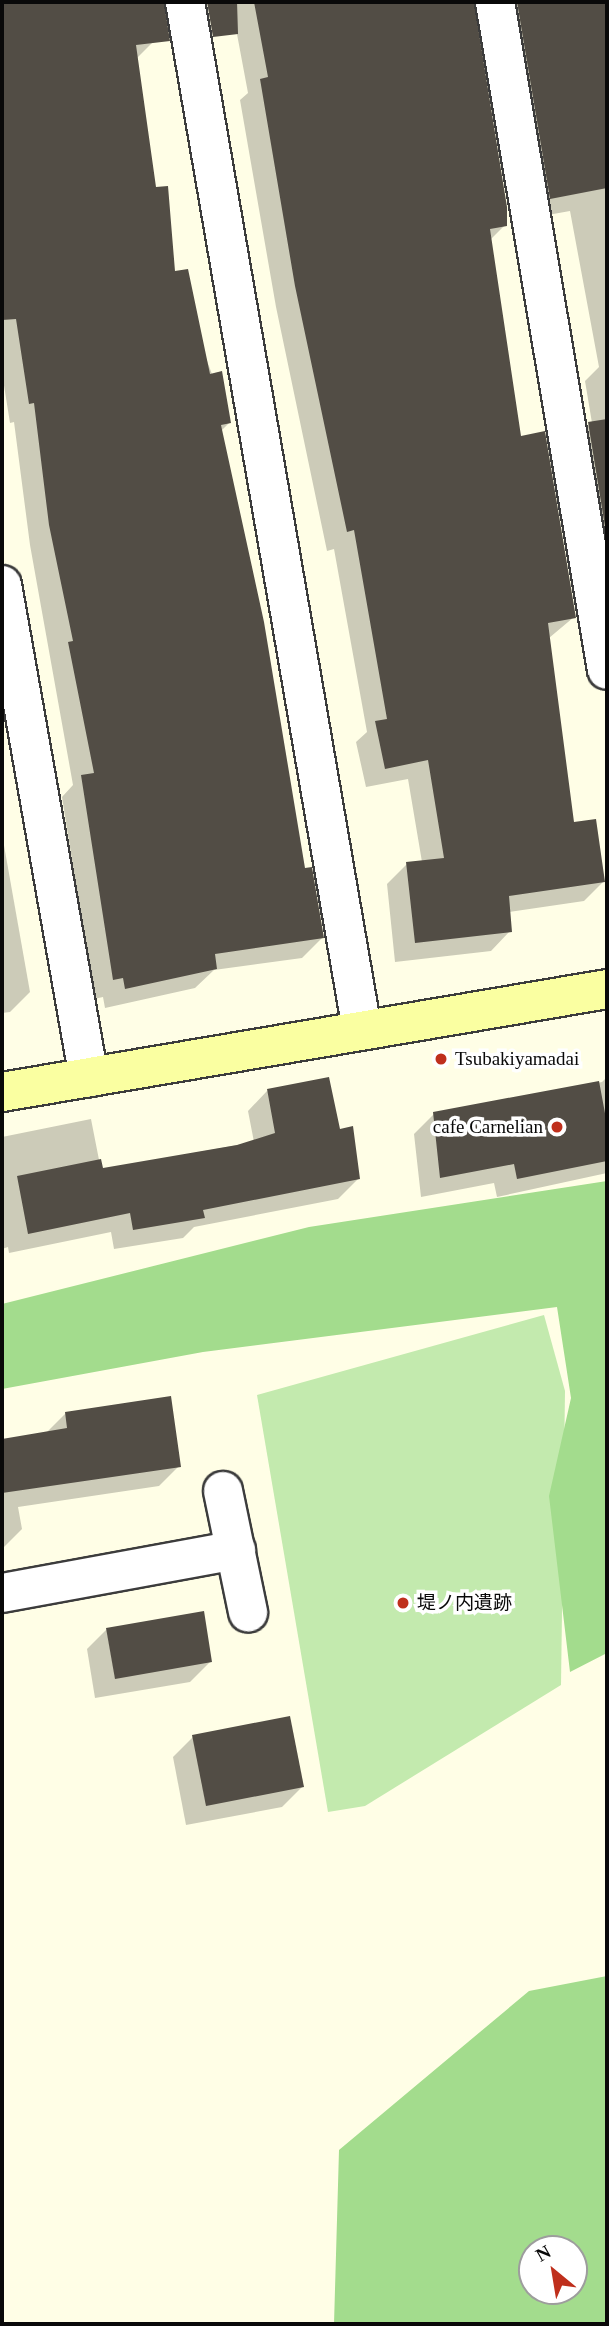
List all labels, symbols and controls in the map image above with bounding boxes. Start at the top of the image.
place label: Tsubakiyamadai [455,1048,579,1070]
marker: Tsubakiyamadai [433,1051,449,1067]
place label: cafe Carnelian [433,1116,543,1138]
marker: cafe Carnelian [549,1119,565,1135]
place label: 堤ノ内遺跡 [417,1592,512,1614]
marker: 堤ノ内遺跡 [395,1595,411,1611]
north arrow [518,2235,588,2305]
text: N [532,2241,554,2266]

